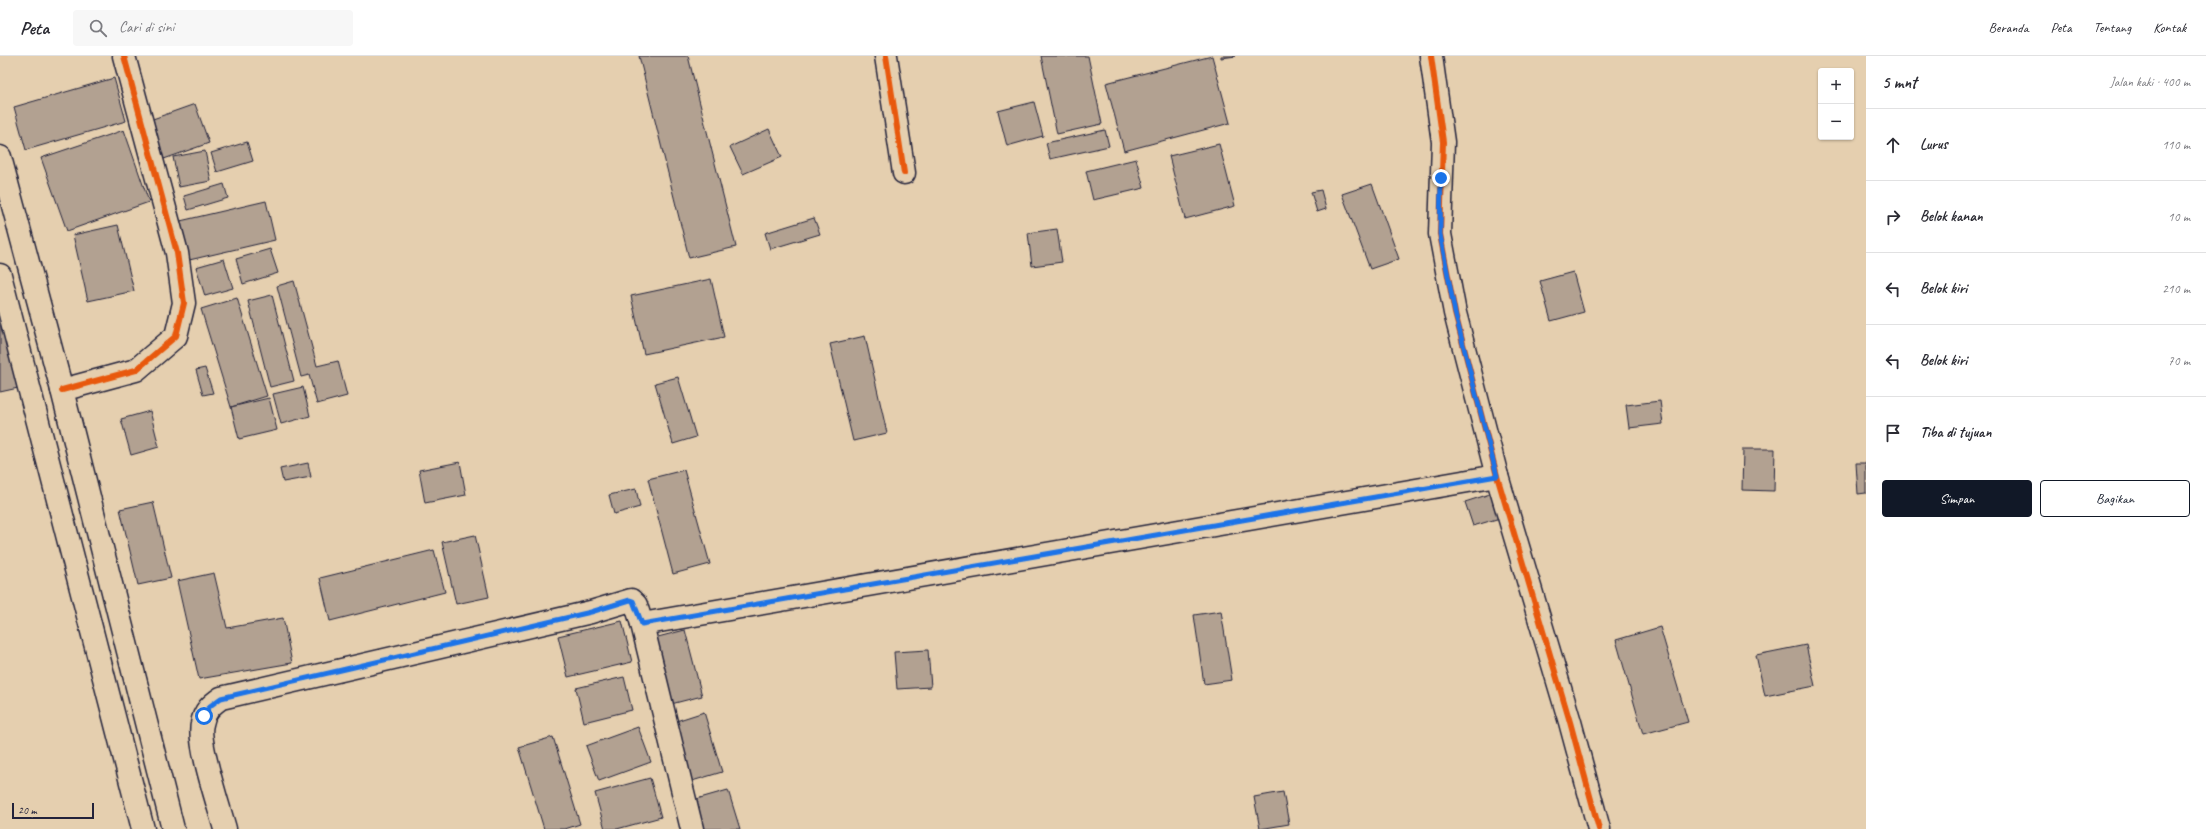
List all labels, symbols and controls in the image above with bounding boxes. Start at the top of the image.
search box [73,10,353,46]
text: Peta [20,16,49,40]
icon: search [87,17,109,39]
text: Cari di sini [119,18,174,37]
text: Beranda [1989,19,2029,36]
text: Peta [2051,19,2072,36]
text: Tentang [2094,19,2131,36]
text: Kontak [2153,19,2186,36]
map controls [1818,68,1854,140]
button: + [1818,68,1854,104]
text: 5 mnt [1882,72,1917,93]
text: Jalan kaki · 400 m [2110,74,2190,90]
button: − [1818,104,1854,140]
icon: ahead [1882,134,1904,156]
text: Lurus [1920,135,1948,154]
text: 110 m [2162,137,2190,153]
route end [1432,169,1450,187]
icon: right [1882,206,1904,228]
text: Belok kanan [1920,207,1983,226]
text: 10 m [2168,209,2190,225]
icon: left [1882,278,1904,300]
text: Belok kiri [1920,279,1967,298]
text: 210 m [2162,281,2190,297]
icon: left [1882,350,1904,372]
text: Belok kiri [1920,351,1967,370]
text: 70 m [2168,353,2190,369]
icon: arrive [1882,422,1904,444]
text: Tiba di tujuan [1920,423,1991,442]
button: Simpan [1882,480,2032,517]
button: Bagikan [2040,480,2190,517]
route start [195,707,213,725]
scale bar [12,801,94,820]
text: 20 m [18,803,37,817]

